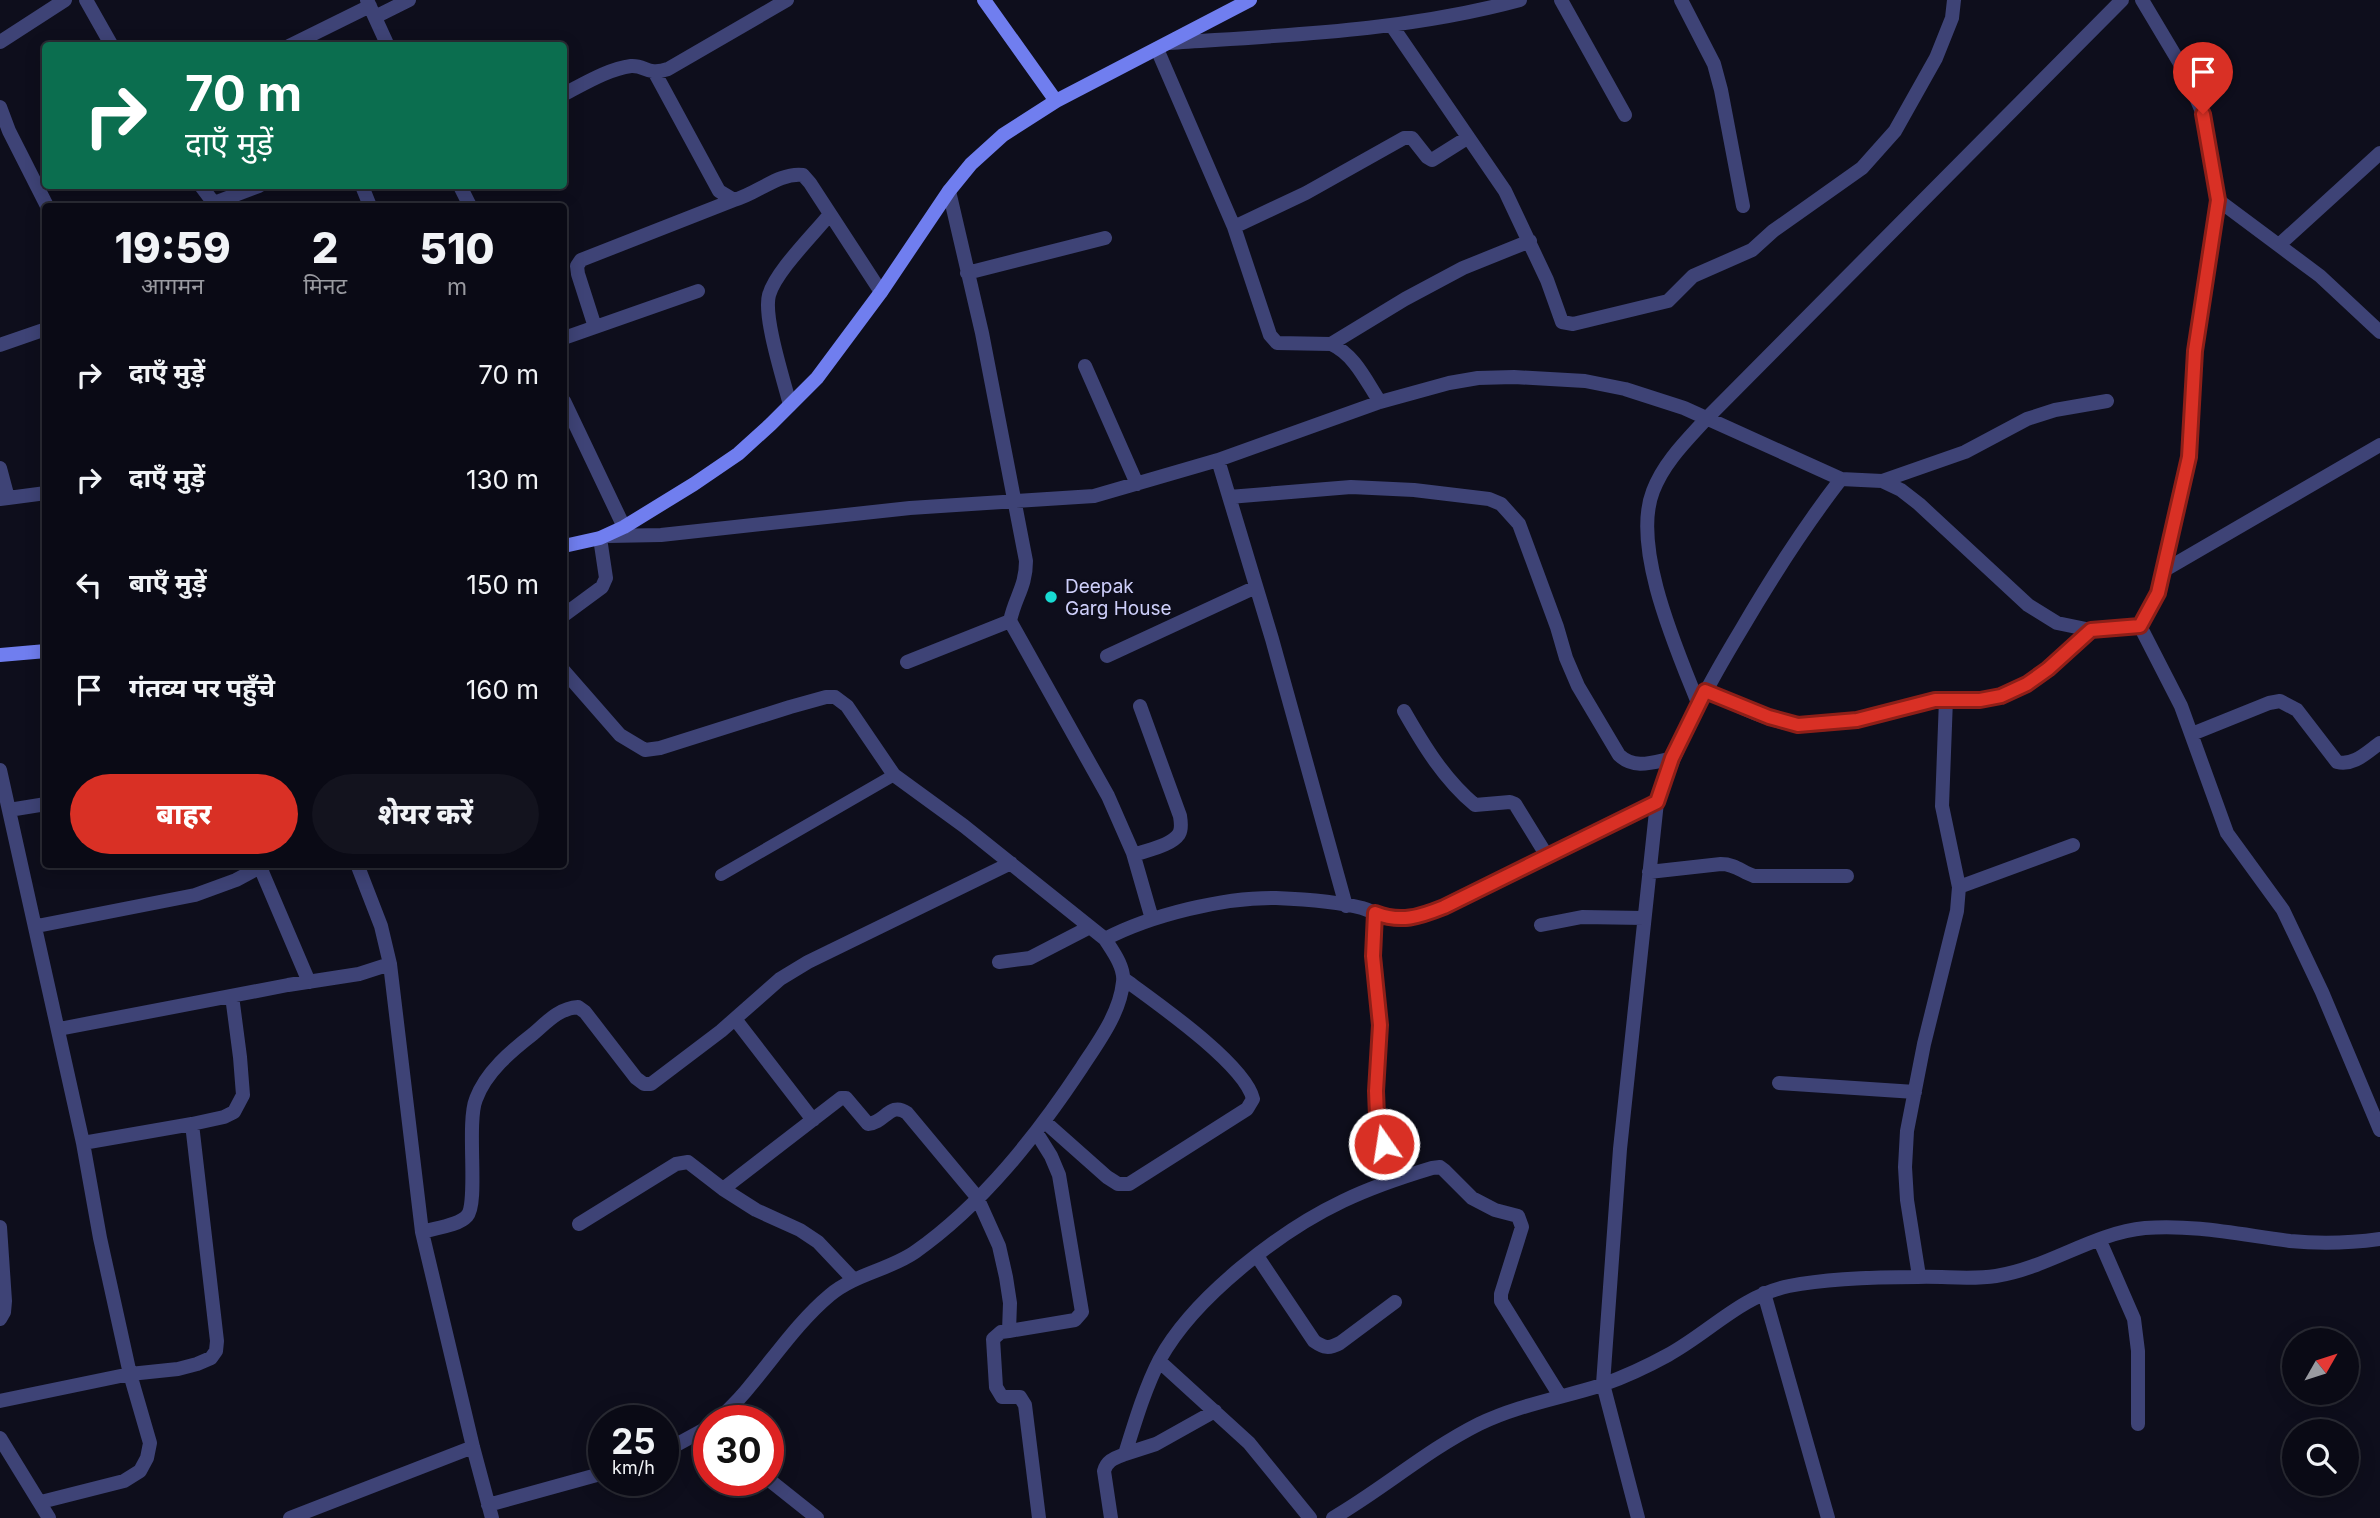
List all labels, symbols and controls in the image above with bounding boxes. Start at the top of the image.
pin [2173,42,2233,114]
icon: arrive [2184,53,2222,91]
text: 70 m [185,64,302,123]
icon: right [70,70,161,161]
text: दाएँ मुड़ें [185,124,273,163]
text: 19:59 [114,222,231,273]
text: 2 [312,222,339,273]
text: 510 [420,223,495,274]
text: आगमन [141,272,204,300]
text: मिनट [303,272,347,300]
text: m [447,273,467,301]
icon: right [70,356,108,394]
text: दाएँ मुड़ें [129,357,205,388]
text: 70 m [478,359,539,390]
icon: right [70,461,108,499]
text: दाएँ मुड़ें [129,462,205,493]
text: 130 m [466,464,539,495]
icon: left [70,566,108,604]
text: बाएँ मुड़ें [129,567,206,598]
text: 150 m [466,569,539,600]
place label: Deepak Garg House [1065,575,1172,620]
marker: Deepak Garg House [1043,589,1059,605]
icon: arrive [70,671,108,709]
text: गंतव्य पर पहुँचे [129,672,275,703]
text: 160 m [466,674,539,705]
button: बाहर [70,774,298,854]
button: शेयर करें [312,774,539,854]
position arrow [1347,1107,1421,1181]
north arrow [2282,1328,2359,1405]
map controls [2282,1328,2359,1496]
speed limit sign: 30 [693,1405,784,1496]
button: search [2282,1419,2359,1496]
text: 25 [611,1420,656,1462]
text: km/h [612,1457,655,1478]

